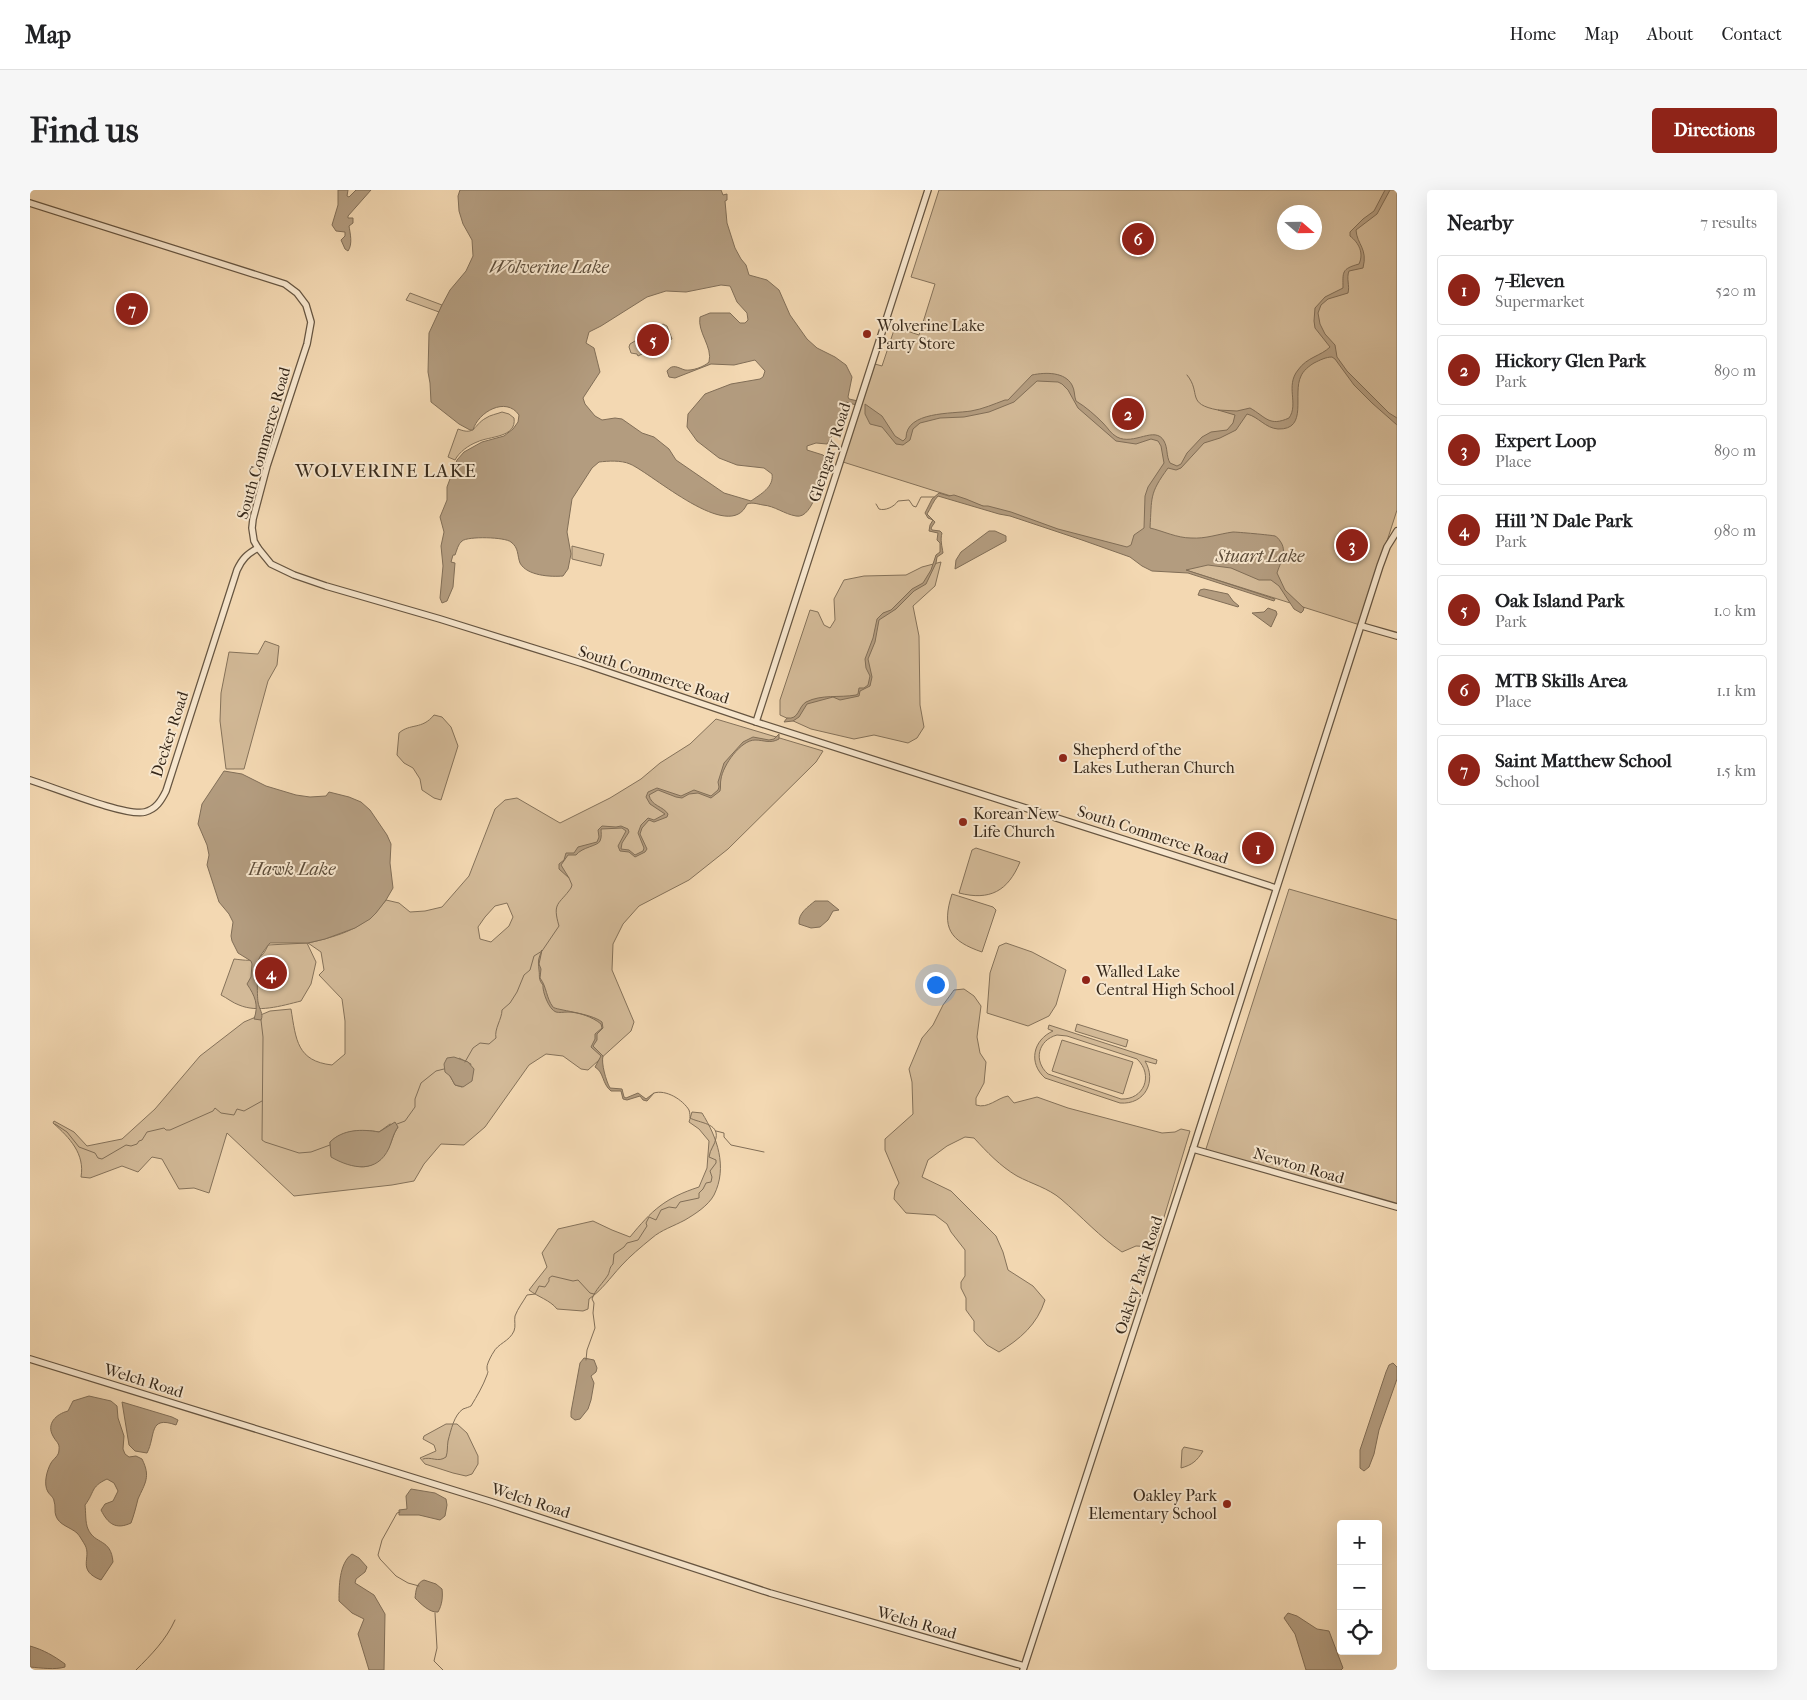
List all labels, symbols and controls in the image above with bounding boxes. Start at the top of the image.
text: Map [25,21,71,49]
text: Home [1509,24,1556,45]
text: Map [1584,24,1619,45]
text: About [1647,24,1693,45]
text: Contact [1721,24,1782,45]
button: Directions [1652,108,1777,153]
text: Find us [30,110,139,151]
north arrow [1277,205,1322,250]
text: Nearby [1447,211,1513,235]
text: 7 results [1700,213,1757,232]
pin: 6 [1122,220,1154,258]
water label: Wolverine Lake [489,257,609,278]
text: 7-Eleven [1495,270,1565,292]
text: 1 [1461,281,1467,300]
text: 520 m [1715,281,1756,300]
pin: 7 [116,290,148,328]
text: Supermarket [1495,292,1585,311]
place label: Wolverine Lake Party Store [876,316,985,353]
pin: 5 [637,321,669,359]
marker: Wolverine Lake Party Store [861,328,873,340]
text: Hickory Glen Park [1495,350,1646,372]
text: 2 [1460,361,1468,380]
text: 890 m [1714,361,1756,380]
street label: South Commerce Road [233,365,294,521]
text: Park [1495,372,1527,391]
pin: 2 [1112,395,1144,433]
street label: Glengary Road [805,400,855,504]
text: Expert Loop [1495,430,1596,452]
text: 3 [1461,441,1467,460]
text: 890 m [1714,441,1756,460]
text: Place [1495,452,1531,471]
district label: WOLVERINE LAKE [294,460,477,482]
text: Hill 'N Dale Park [1495,510,1632,532]
text: 4 [1459,521,1469,540]
text: 980 m [1714,521,1756,540]
pin: 3 [1336,526,1368,564]
text: Park [1495,532,1527,551]
water label: Stuart Lake [1215,546,1305,567]
text: Oak Island Park [1495,590,1624,612]
text: 5 [1461,601,1467,620]
text: 1.0 km [1713,601,1756,620]
text: Park [1495,612,1527,631]
street label: South Commerce Road [576,641,732,708]
text: MTB Skills Area [1495,670,1627,692]
text: 6 [1460,681,1468,700]
text: 1.1 km [1717,681,1756,700]
street label: Decker Road [147,689,192,779]
text: Place [1495,692,1531,711]
place label: Shepherd of the Lakes Lutheran Church [1073,740,1235,777]
text: Saint Matthew School [1495,750,1672,772]
marker: Shepherd of the Lakes Lutheran Church [1057,752,1069,764]
text: 7 [1460,761,1468,780]
text: 1.5 km [1716,761,1756,780]
text: School [1495,772,1540,791]
street label: South Commerce Road [1075,801,1231,868]
place label: Korean New Life Church [973,804,1060,841]
marker: Korean New Life Church [957,816,969,828]
pin: 1 [1242,829,1274,867]
water label: Hawk Lake [247,859,336,880]
pin: 4 [255,954,287,992]
place label: Walled Lake Central High School [1095,962,1235,999]
your location [923,972,949,998]
marker: Walled Lake Central High School [1080,974,1092,986]
street label: Newton Road [1251,1143,1347,1188]
street label: Oakley Park Road [1110,1213,1167,1337]
street label: Welch Road [101,1359,186,1402]
street label: Welch Road [488,1478,573,1522]
place label: Oakley Park Elementary School [1088,1486,1218,1523]
marker: Oakley Park Elementary School [1221,1498,1233,1510]
map controls [1337,1520,1382,1655]
button: + [1337,1520,1382,1565]
button: − [1337,1565,1382,1610]
street label: Welch Road [874,1602,959,1643]
button: locate [1337,1610,1382,1655]

